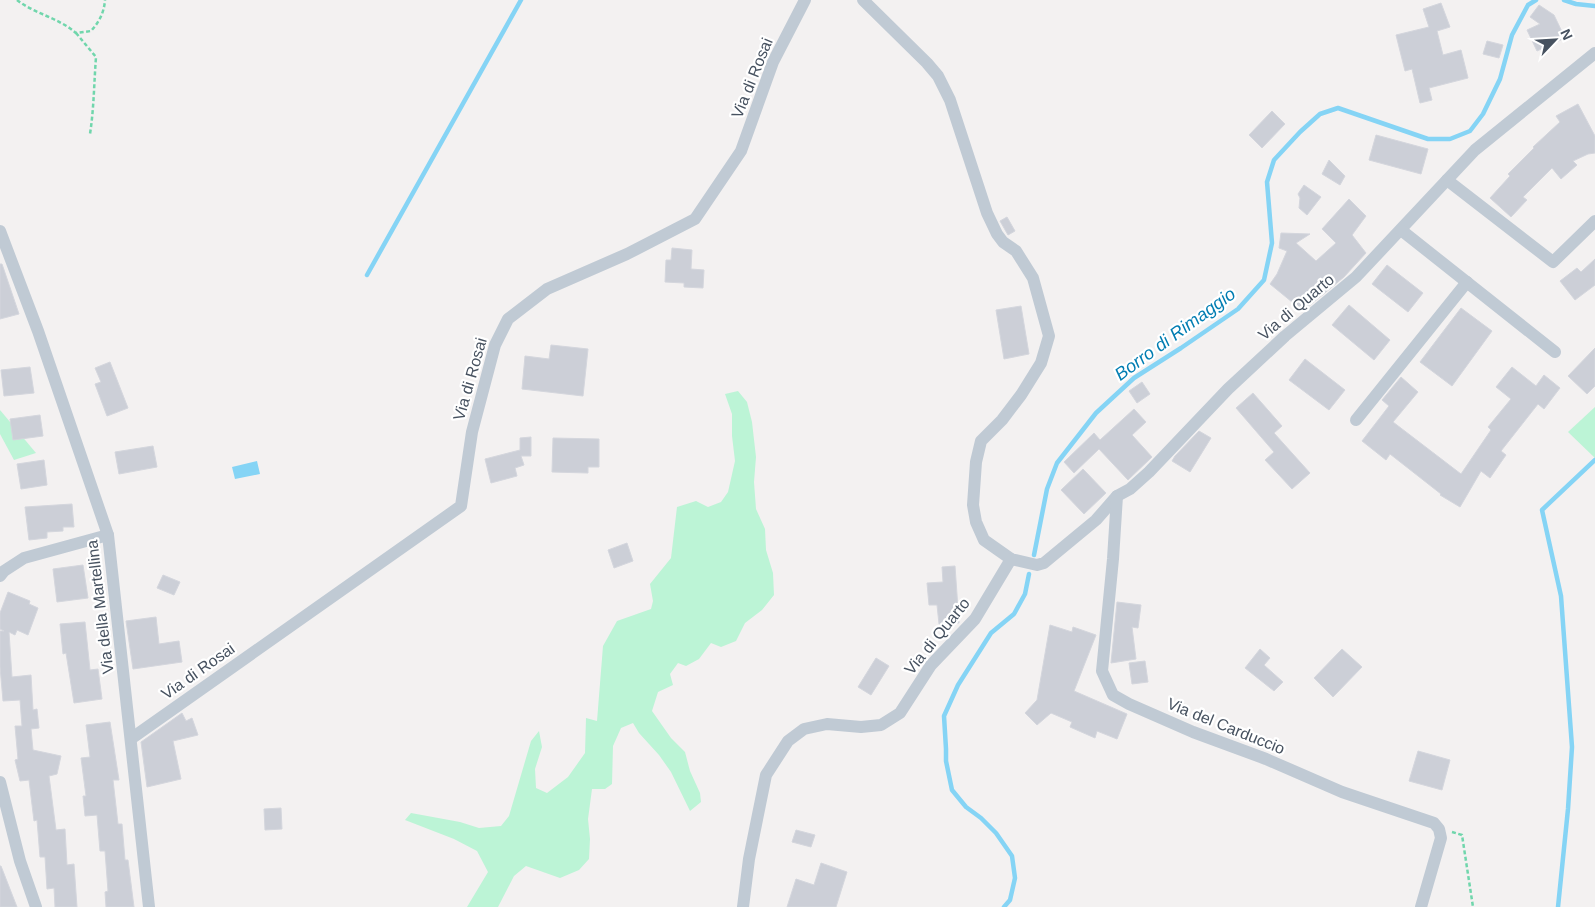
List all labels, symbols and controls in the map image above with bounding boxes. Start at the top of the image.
north arrow [1530,15,1580,65]
text: N [1557,27,1576,42]
street label: Via di Rosai [728,35,776,121]
street label: Via di Quarto [1255,271,1337,343]
water label: Borro di Rimaggio [1111,284,1239,384]
street label: Via di Rosai [450,336,490,422]
street label: Via della Martellina [83,539,117,675]
street label: Via di Quarto [901,594,973,678]
street label: Via di Rosai [158,640,238,702]
street label: Via del Carduccio [1165,695,1287,757]

